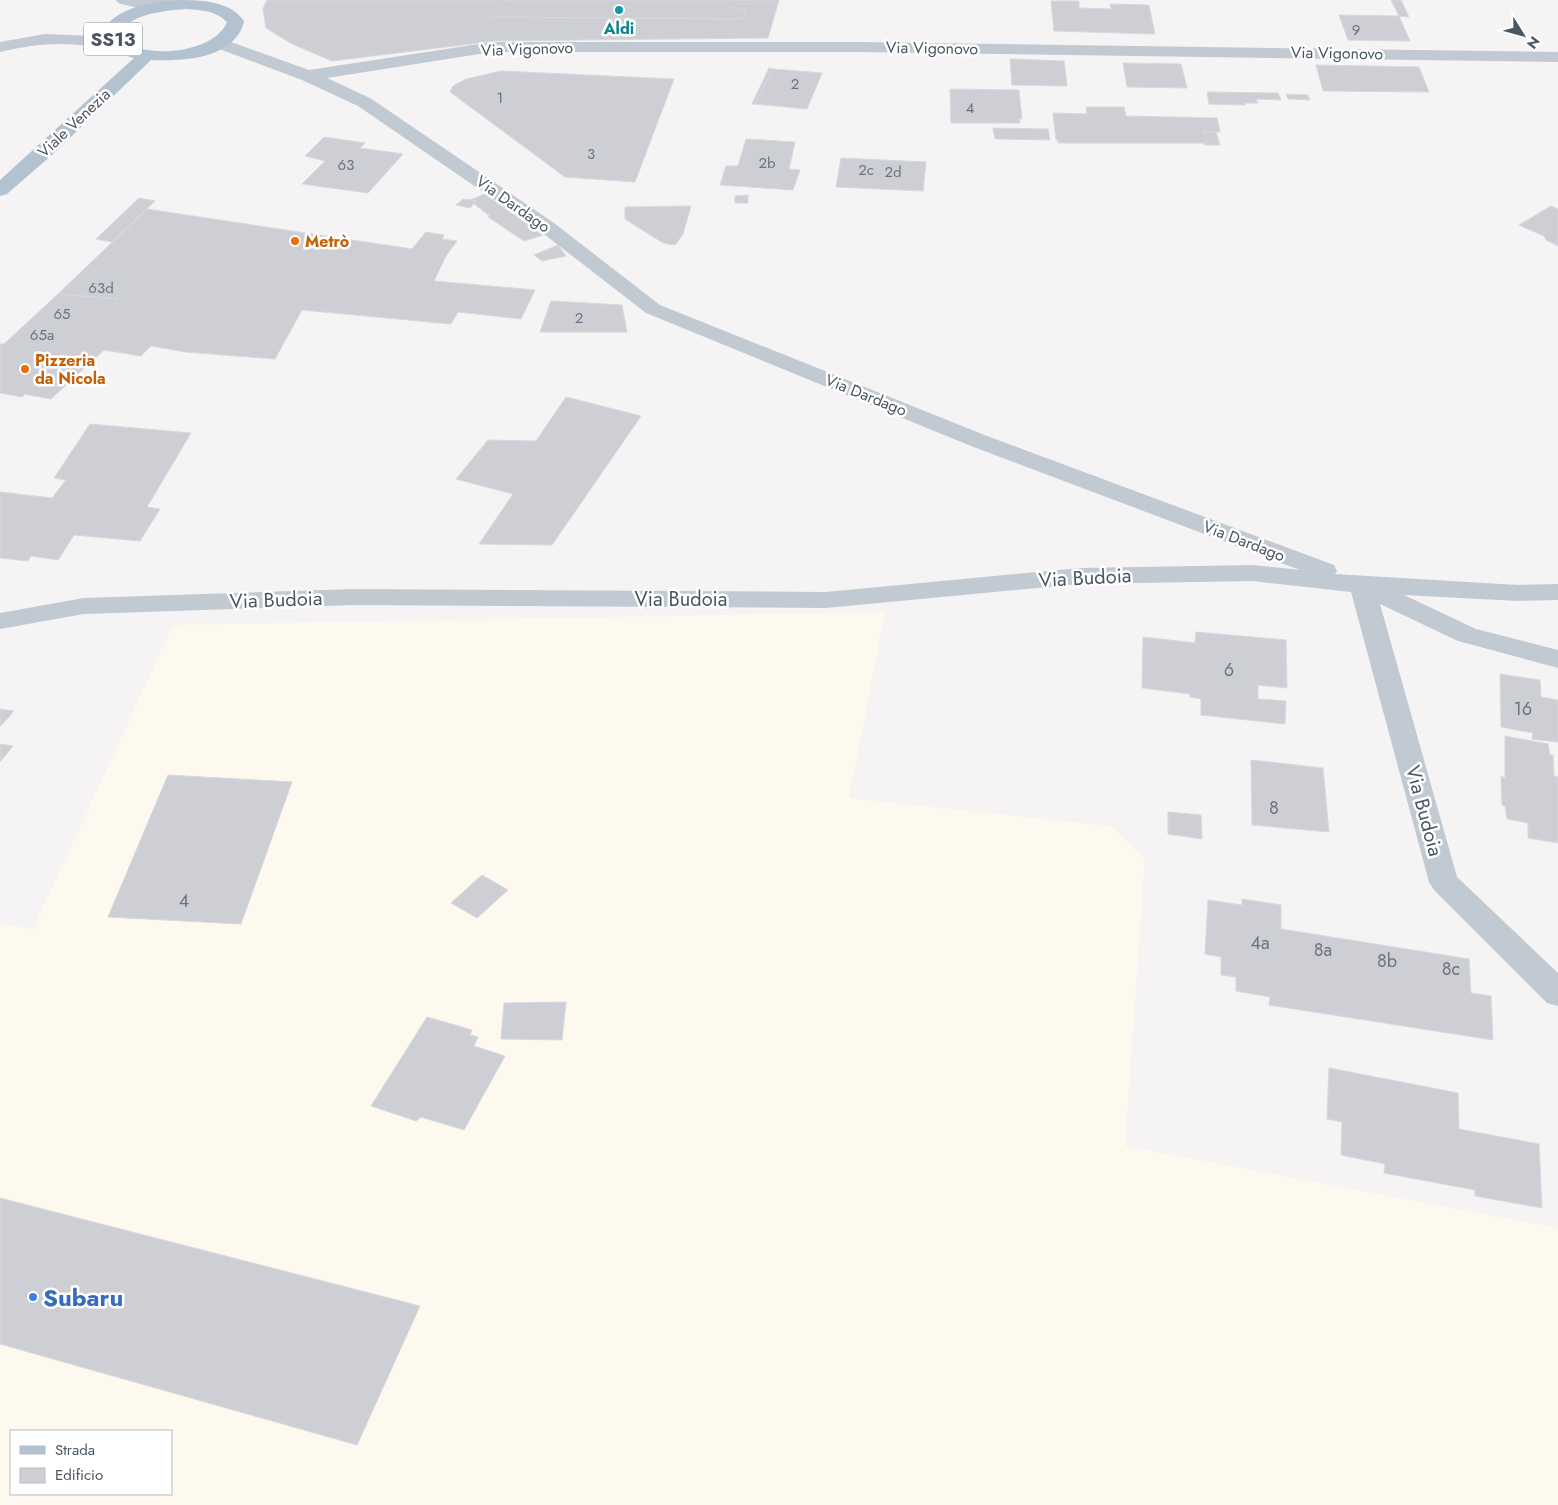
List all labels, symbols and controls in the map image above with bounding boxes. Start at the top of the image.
marker: Aldi [613,4,625,16]
north arrow [1498,10,1548,60]
place label: Aldi [603,17,634,40]
house number: 9 [1352,19,1360,41]
road number: SS13 [84,22,142,56]
text: N [1522,32,1545,53]
street label: Via Vigonovo [481,36,574,62]
street label: Via Vigonovo [886,36,979,60]
street label: Via Vigonovo [1291,41,1384,65]
house number: 2 [791,73,799,95]
street label: Viale Venezia [32,83,116,163]
house number: 1 [497,87,503,109]
house number: 4 [966,97,975,119]
house number: 3 [587,143,595,165]
house number: 2b [758,152,776,174]
house number: 63 [338,154,354,176]
house number: 2c [858,159,874,181]
house number: 2d [884,161,902,183]
street label: Via Dardago [471,170,555,238]
place label: Metrò [305,230,349,253]
marker: Metrò [289,235,301,247]
house number: 63d [88,277,114,299]
house number: 65 [53,303,71,325]
house number: 2 [575,307,583,329]
house number: 65a [30,324,54,346]
place label: Pizzeria da Nicola [35,349,106,390]
marker: Pizzeria da Nicola [19,363,31,375]
street label: Via Dardago [822,368,910,422]
street label: Via Dardago [1200,515,1288,567]
street label: Via Budoia [1038,561,1132,595]
street label: Via Budoia [229,584,323,616]
street label: Via Budoia [635,585,727,614]
house number: 6 [1224,657,1234,683]
house number: 16 [1514,696,1532,722]
street label: Via Budoia [1398,762,1450,860]
house number: 8 [1269,795,1279,821]
house number: 4 [179,888,189,914]
house number: 4a [1250,930,1270,956]
house number: 8a [1314,937,1332,963]
house number: 8b [1377,948,1397,974]
house number: 8c [1442,956,1460,982]
place label: Subaru [43,1280,123,1315]
marker: Subaru [27,1291,39,1303]
legend [10,1430,172,1495]
text: Strada [55,1439,95,1461]
text: Edificio [55,1464,103,1486]

